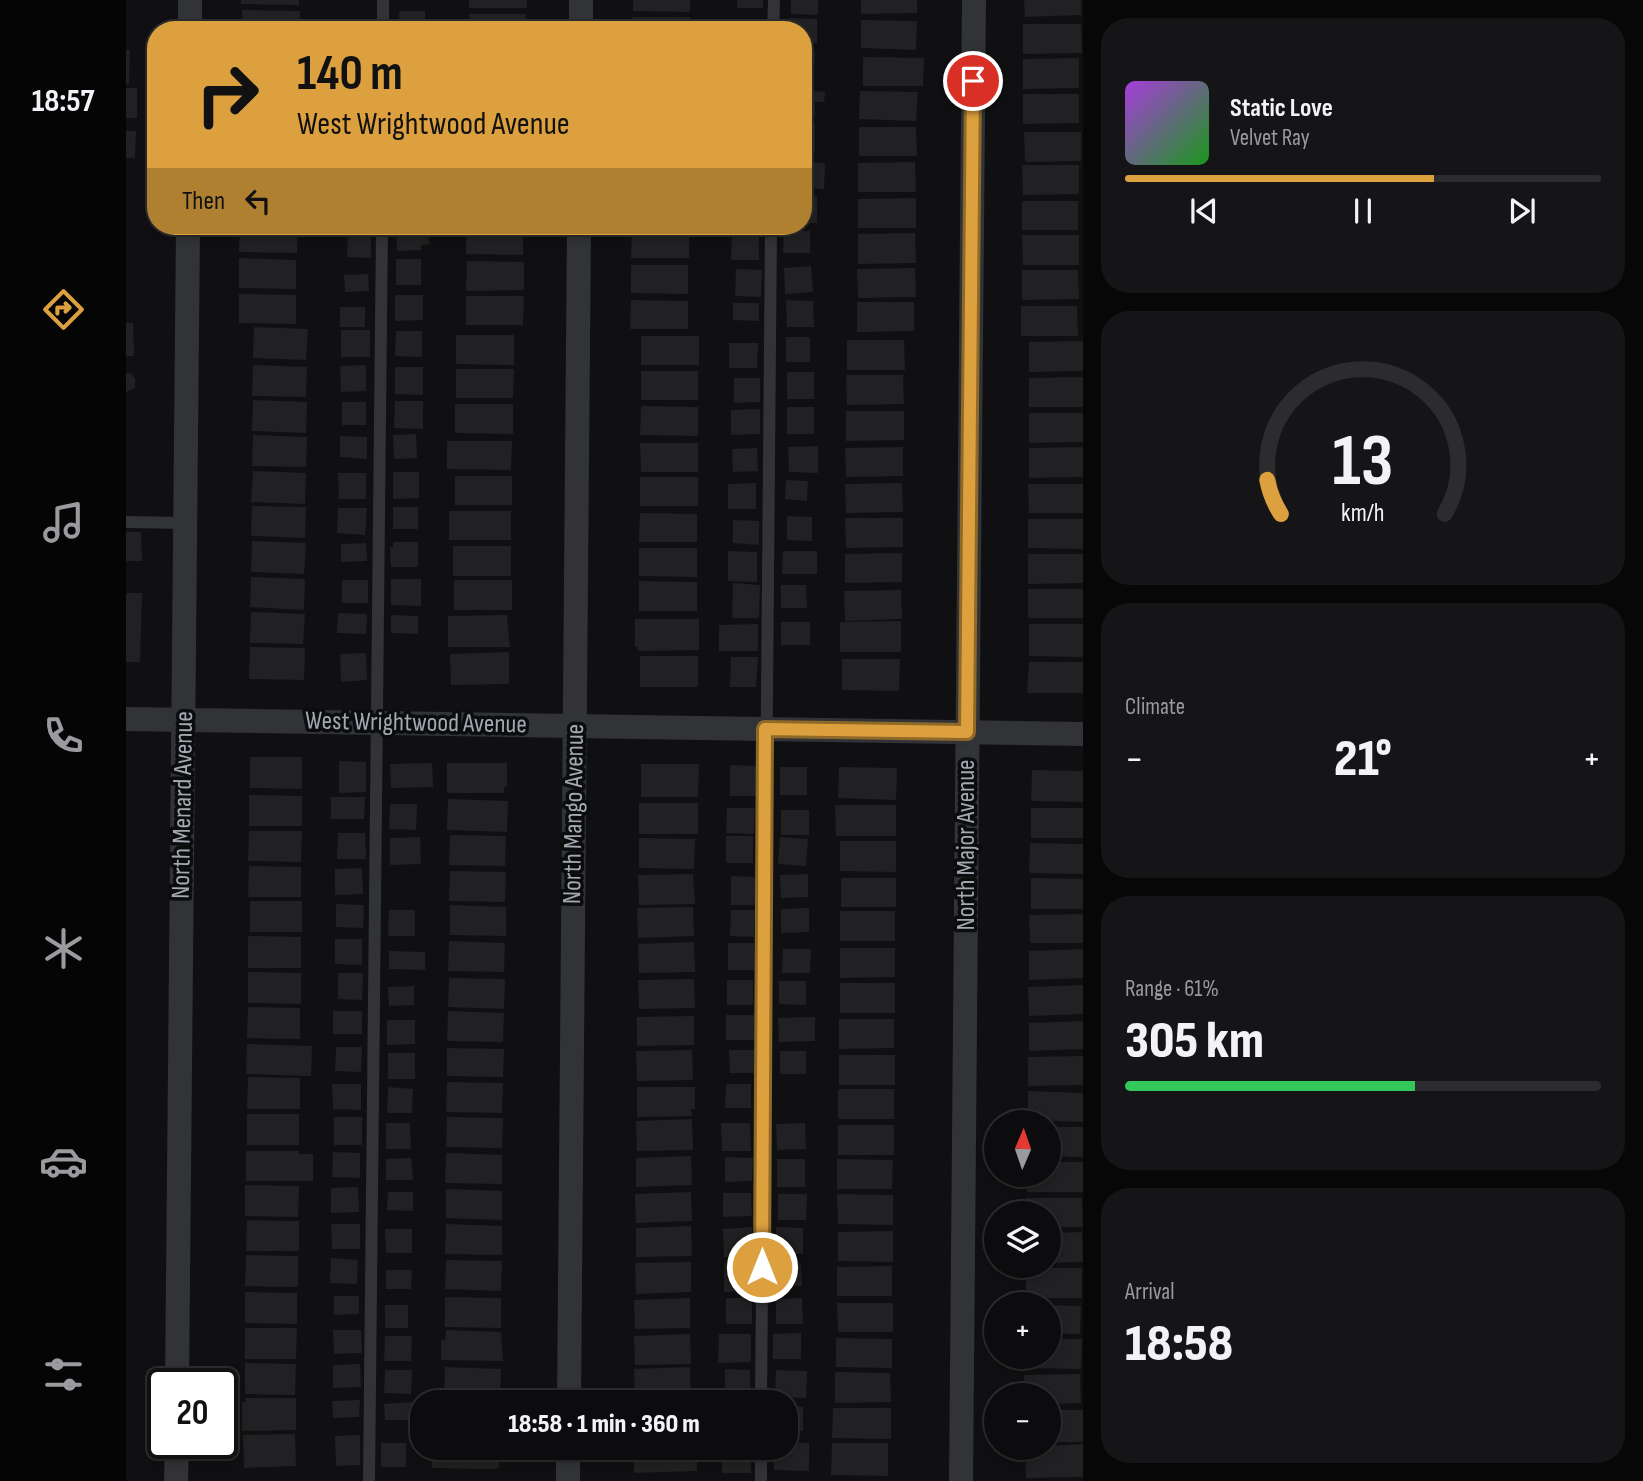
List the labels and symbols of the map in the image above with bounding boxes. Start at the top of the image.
pin [943,51,1003,111]
street label: West Wrightwood Avenue [305,706,527,740]
street label: North Menard Avenue [166,711,200,899]
street label: North Mango Avenue [557,724,591,904]
street label: North Major Avenue [951,759,982,931]
north arrow [984,1110,1060,1186]
position arrow [725,1230,799,1304]
speed limit sign: 20 [147,1368,238,1459]

